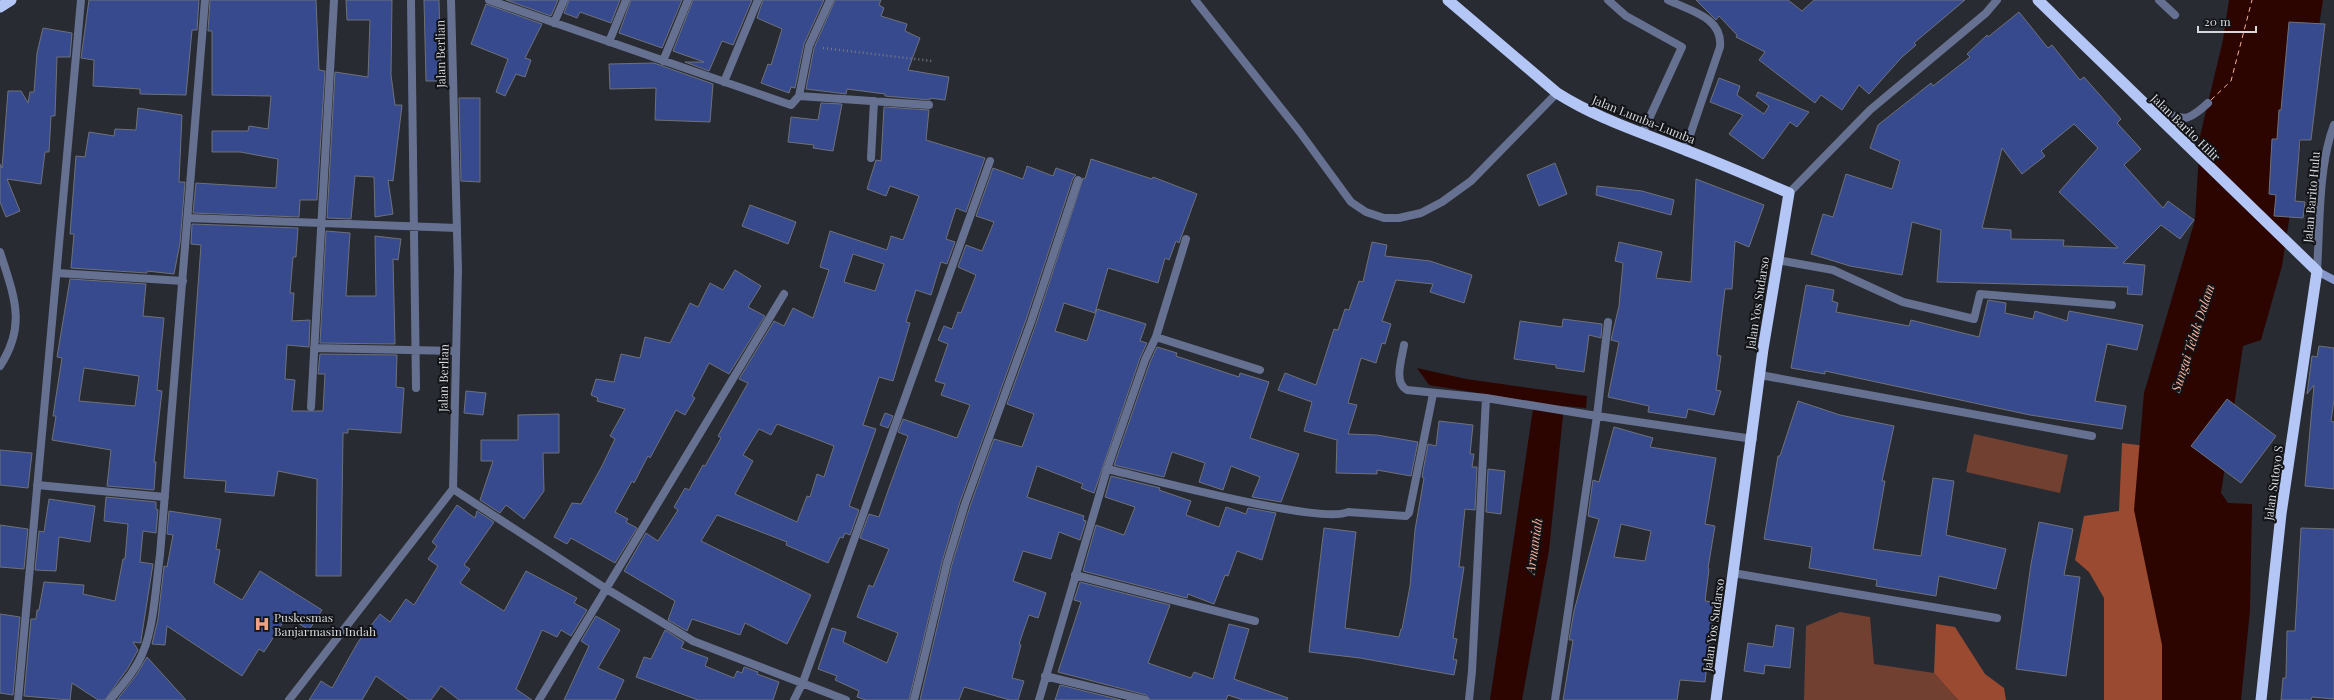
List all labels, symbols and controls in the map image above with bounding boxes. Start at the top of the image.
scale bar [2198,8,2256,34]
text: 20 m [2204,13,2231,29]
street label: Jalan Berlian [431,20,449,89]
street label: Jalan Barito Hilir [2147,89,2224,165]
street label: Jalan Lumba-Lumba [1589,91,1698,147]
street label: Jalan Barito Hulu [2299,151,2323,244]
street label: Jalan Yos Sudarso [1742,255,1772,352]
water label: Sungai Teluk Dalam [2166,282,2217,395]
street label: Jalan Berlian [434,344,452,413]
street label: Jalan Sutoyo S [2260,445,2286,522]
water label: Armaniah [1520,517,1545,577]
street label: Jalan Yos Sudarso [1698,577,1728,673]
place label: Puskesmas Banjarmasin Indah [274,609,376,639]
hospital icon: Puskesmas Banjarmasin Indah [253,615,271,633]

